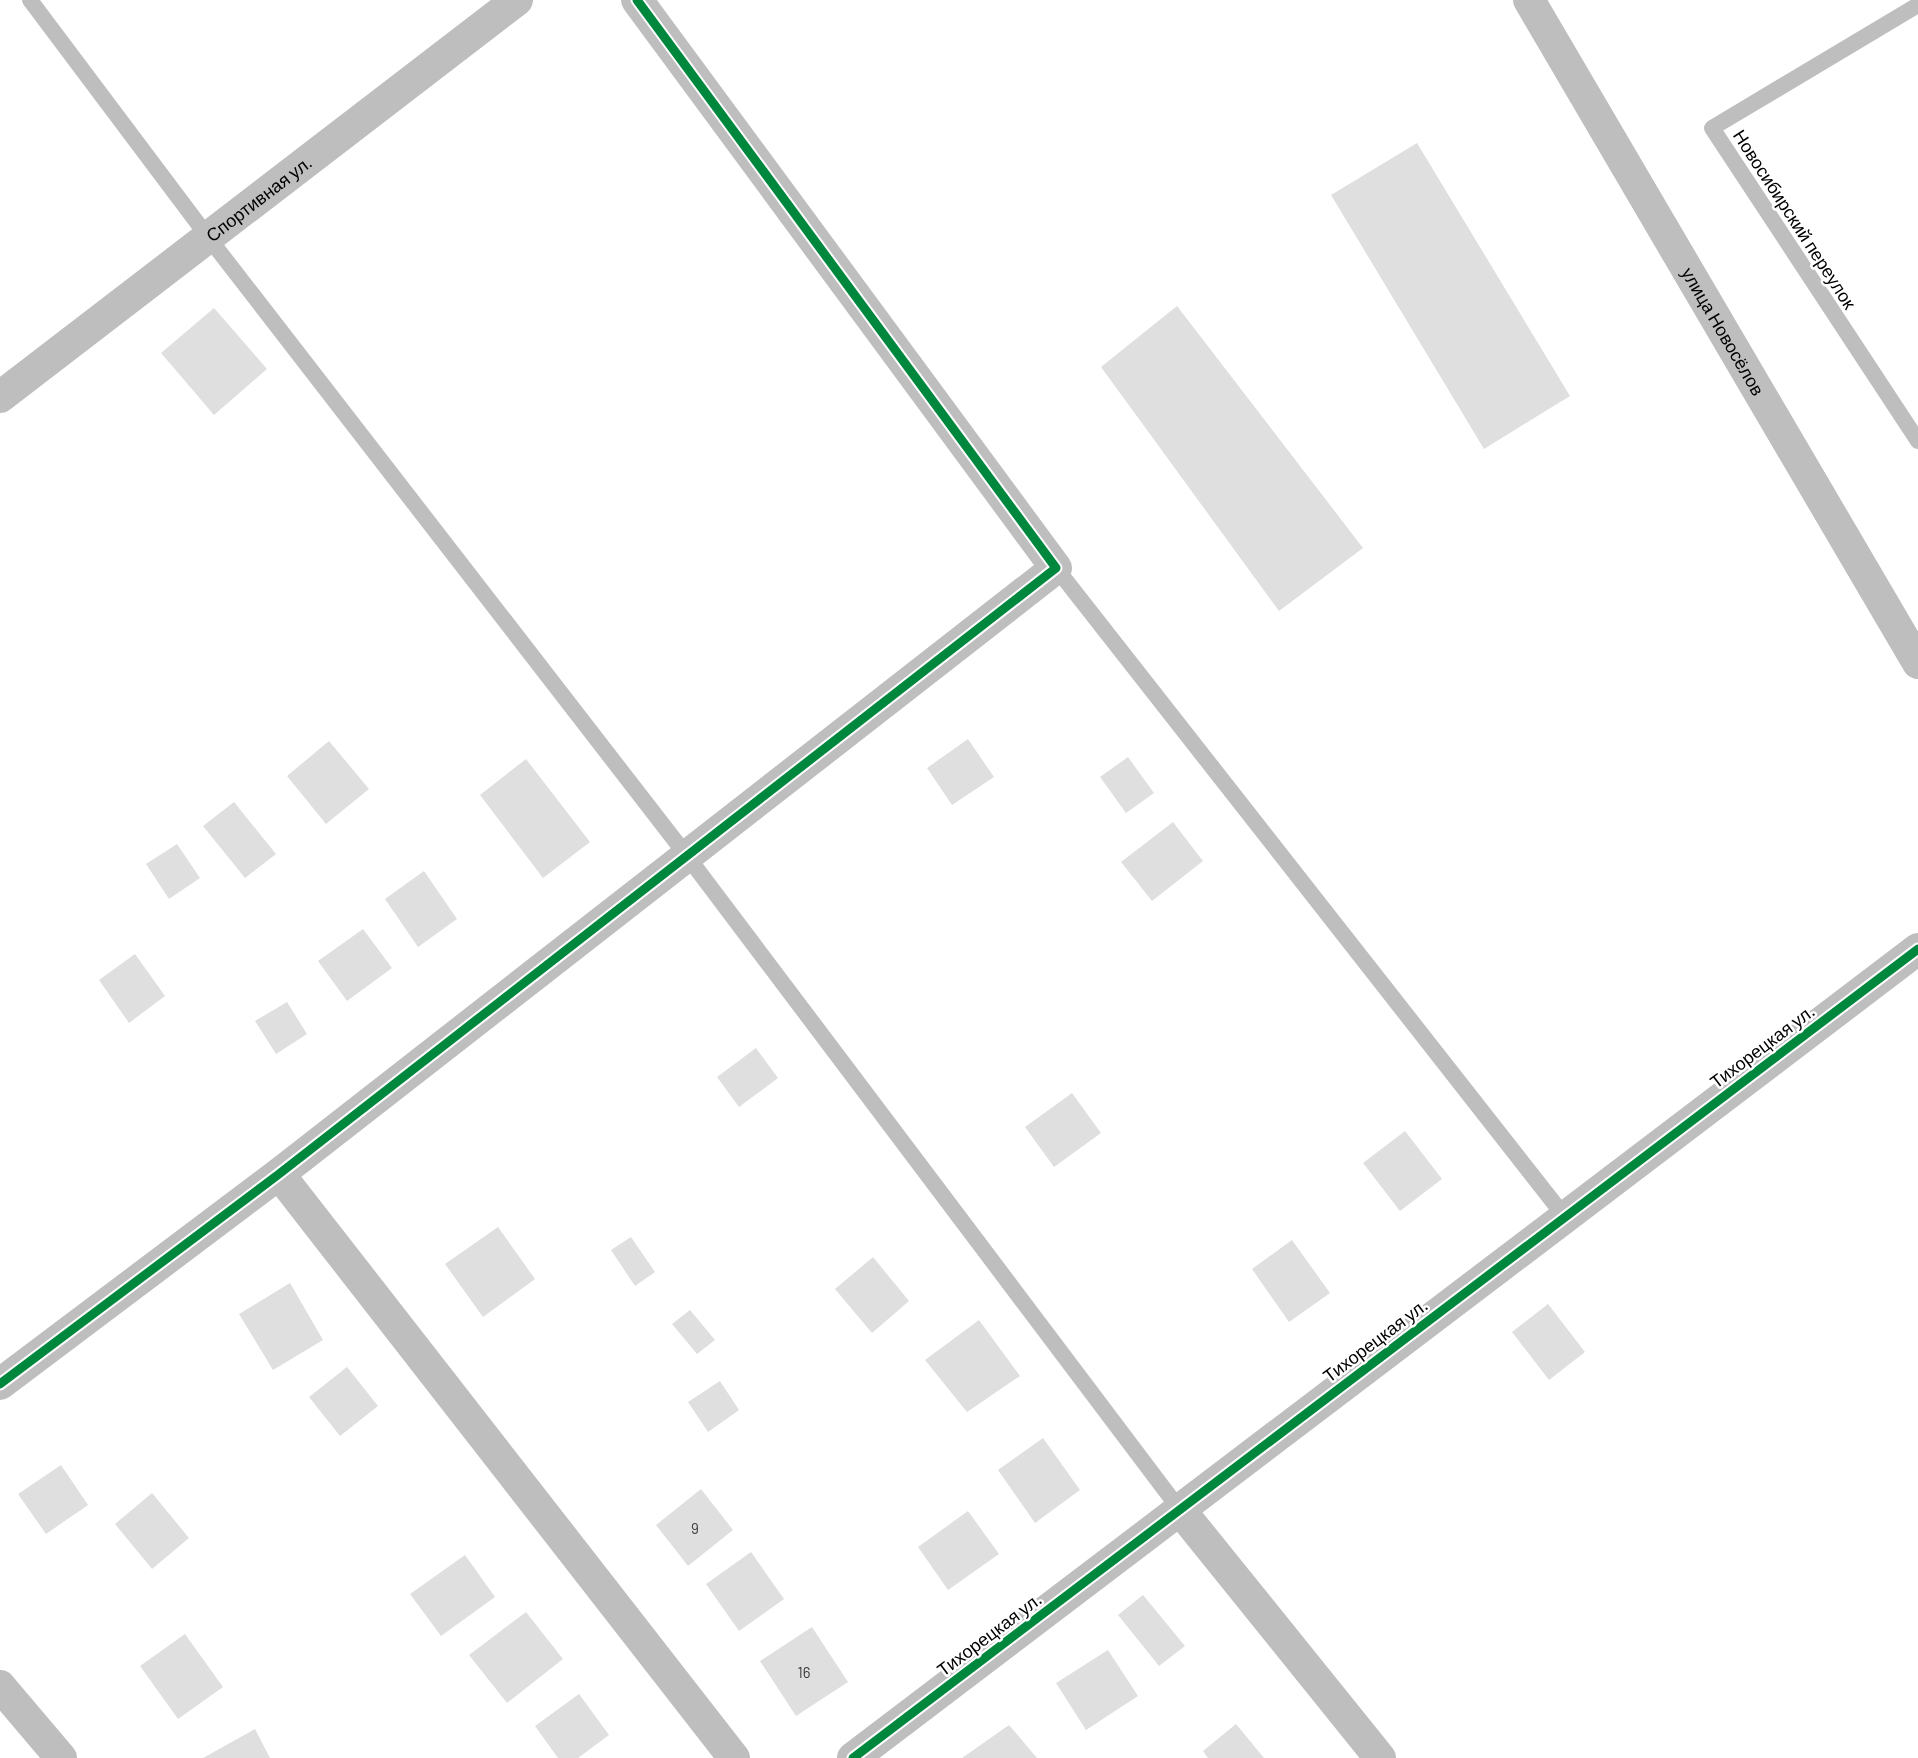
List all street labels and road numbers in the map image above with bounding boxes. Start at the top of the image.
street label: Новосибирский переулок [1729,125,1861,313]
street label: Спортивная ул. [201,151,316,246]
street label: улица Новосёлов [1677,263,1769,399]
street label: Тихорецкая ул. [1705,1000,1819,1092]
street label: Тихорецкая ул. [1318,1294,1432,1386]
street label: Тихорецкая ул. [932,1588,1046,1680]

